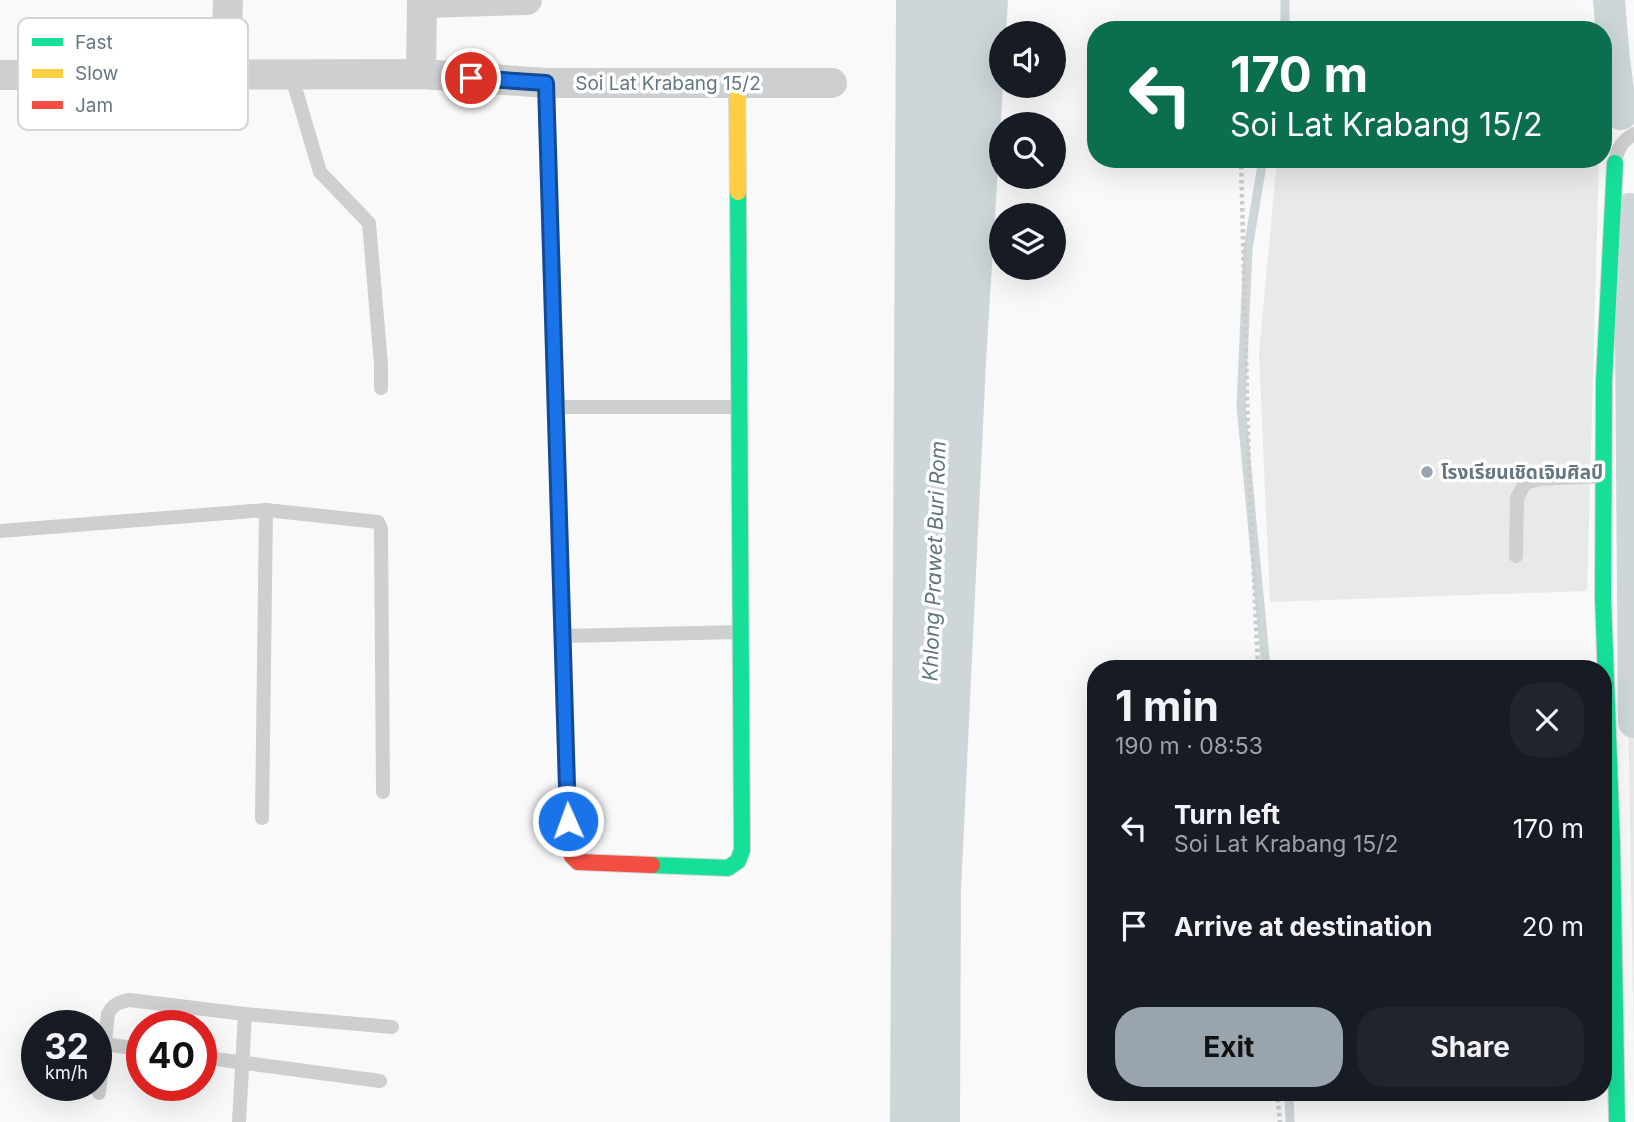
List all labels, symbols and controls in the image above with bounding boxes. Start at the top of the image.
legend [18,18,248,130]
map controls [989,21,1066,280]
button: sound [989,21,1066,98]
text: Fast [75,31,113,54]
text: 170 m [1230,45,1368,104]
pin [441,48,501,108]
icon: left [1115,49,1206,140]
icon: arrive [452,59,490,97]
text: Slow [75,62,118,85]
street label: Soi Lat Krabang 15/2 [575,72,761,95]
text: Jam [75,94,113,117]
text: Soi Lat Krabang 15/2 [1230,105,1542,144]
button: search [989,112,1066,189]
button: layers [989,203,1066,280]
water label: Khlong Prawet Buri Rom [917,440,951,682]
place label: โรงเรียนเชิดเจิมศิลป์ [1441,461,1603,484]
marker: โรงเรียนเชิดเจิมศิลป์ [1419,464,1435,480]
text: 1 min [1115,680,1219,731]
button: close [1510,683,1584,757]
text: 190 m · 08:53 [1115,732,1263,760]
position arrow [531,784,605,858]
text: Turn left [1174,799,1280,830]
icon: left [1115,809,1153,847]
text: 170 m [1513,813,1584,844]
text: Soi Lat Krabang 15/2 [1174,830,1399,858]
icon: arrive [1115,907,1153,945]
text: Arrive at destination [1174,911,1433,942]
text: 20 m [1522,911,1584,942]
button: Exit [1115,1007,1343,1087]
button: Share [1357,1007,1584,1087]
speed limit sign: 40 [126,1010,217,1101]
text: 32 [44,1025,89,1067]
text: km/h [45,1062,88,1083]

